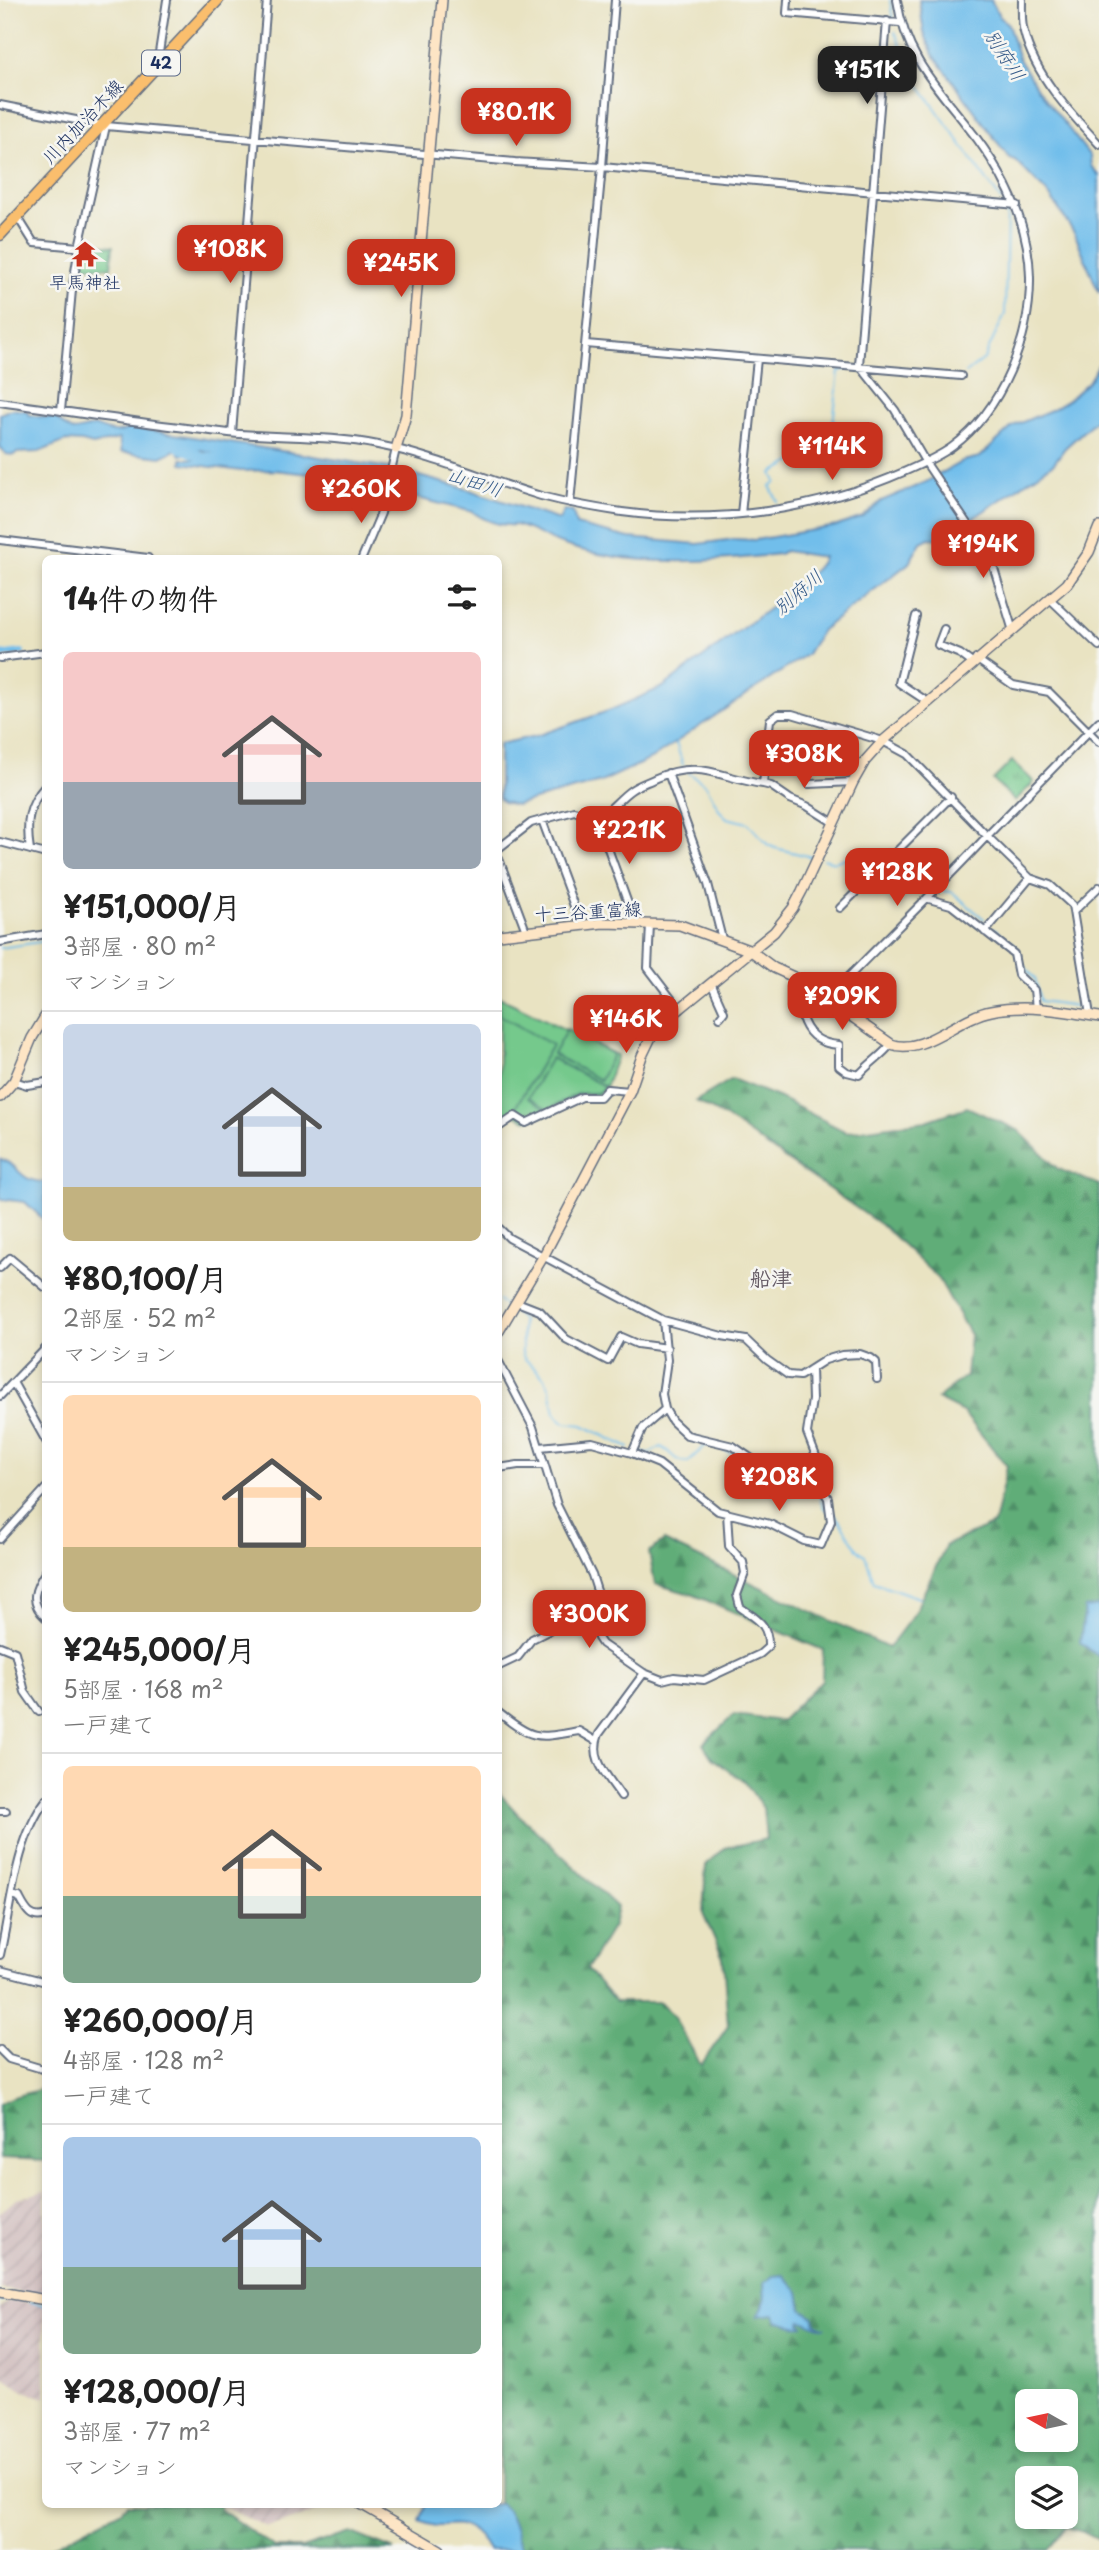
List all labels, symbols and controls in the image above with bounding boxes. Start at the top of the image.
water label: 別府川 [979,23,1033,86]
pin: ¥151K [818,46,916,106]
road number: 42 [142,50,180,76]
text: ¥151K [834,51,900,86]
street label: 川内加治木線 [35,72,129,170]
pin: ¥80.1K [459,88,573,148]
text: ¥80.1K [477,93,555,128]
pin: ¥108K [181,226,279,285]
text: ¥108K [193,230,267,265]
temple icon: 早馬神社 [70,239,100,269]
pin: ¥245K [352,240,450,299]
text: ¥245K [363,244,439,279]
place label: 早馬神社 [49,268,121,295]
pin: ¥114K [783,422,881,482]
text: ¥114K [798,427,866,462]
water label: 山田川 [444,459,507,503]
pin: ¥260K [312,466,410,525]
text: ¥260K [321,470,401,505]
pin: ¥194K [934,520,1032,580]
text: ¥194K [947,525,1019,560]
water label: 別府川 [767,562,828,621]
text: 14件の物件 [63,575,218,620]
icon: filters [443,578,481,616]
icon: home [209,697,335,823]
pin: ¥308K [755,730,853,790]
text: ¥308K [765,735,843,770]
pin: ¥221K [580,806,678,866]
text: ¥221K [592,811,666,846]
pin: ¥128K [848,848,946,908]
text: ¥128K [861,853,933,888]
text: ¥151,000/月 [63,883,241,928]
street label: 十三谷重富線 [533,894,643,927]
text: 3部屋 · 80 m² [63,928,216,963]
text: マンション [63,963,177,998]
pin: ¥209K [793,972,891,1032]
text: ¥209K [804,977,880,1012]
pin: ¥146K [577,996,675,1055]
text: ¥146K [589,1000,663,1035]
icon: home [209,1069,335,1195]
text: ¥80,100/月 [63,1255,228,1300]
district label: 船津 [750,1261,792,1293]
text: 2部屋 · 52 m² [63,1300,216,1335]
text: マンション [63,1335,177,1370]
icon: home [209,1440,335,1566]
pin: ¥208K [730,1454,828,1513]
text: ¥208K [740,1458,818,1493]
pin: ¥300K [540,1590,638,1650]
text: ¥300K [549,1595,629,1630]
text: ¥245,000/月 [63,1626,256,1671]
text: 5部屋 · 168 m² [63,1671,224,1706]
text: 一戸建て [63,1706,155,1741]
icon: home [209,1811,335,1937]
text: ¥260,000/月 [63,1997,258,2042]
text: 4部屋 · 128 m² [63,2042,224,2077]
text: 一戸建て [63,2077,155,2112]
icon: home [209,2182,335,2308]
text: ¥128,000/月 [63,2368,251,2413]
north arrow [1015,2389,1078,2452]
map controls [1015,2389,1078,2529]
text: 3部屋 · 77 m² [63,2413,211,2448]
text: マンション [63,2448,177,2483]
button: layers [1015,2466,1078,2529]

